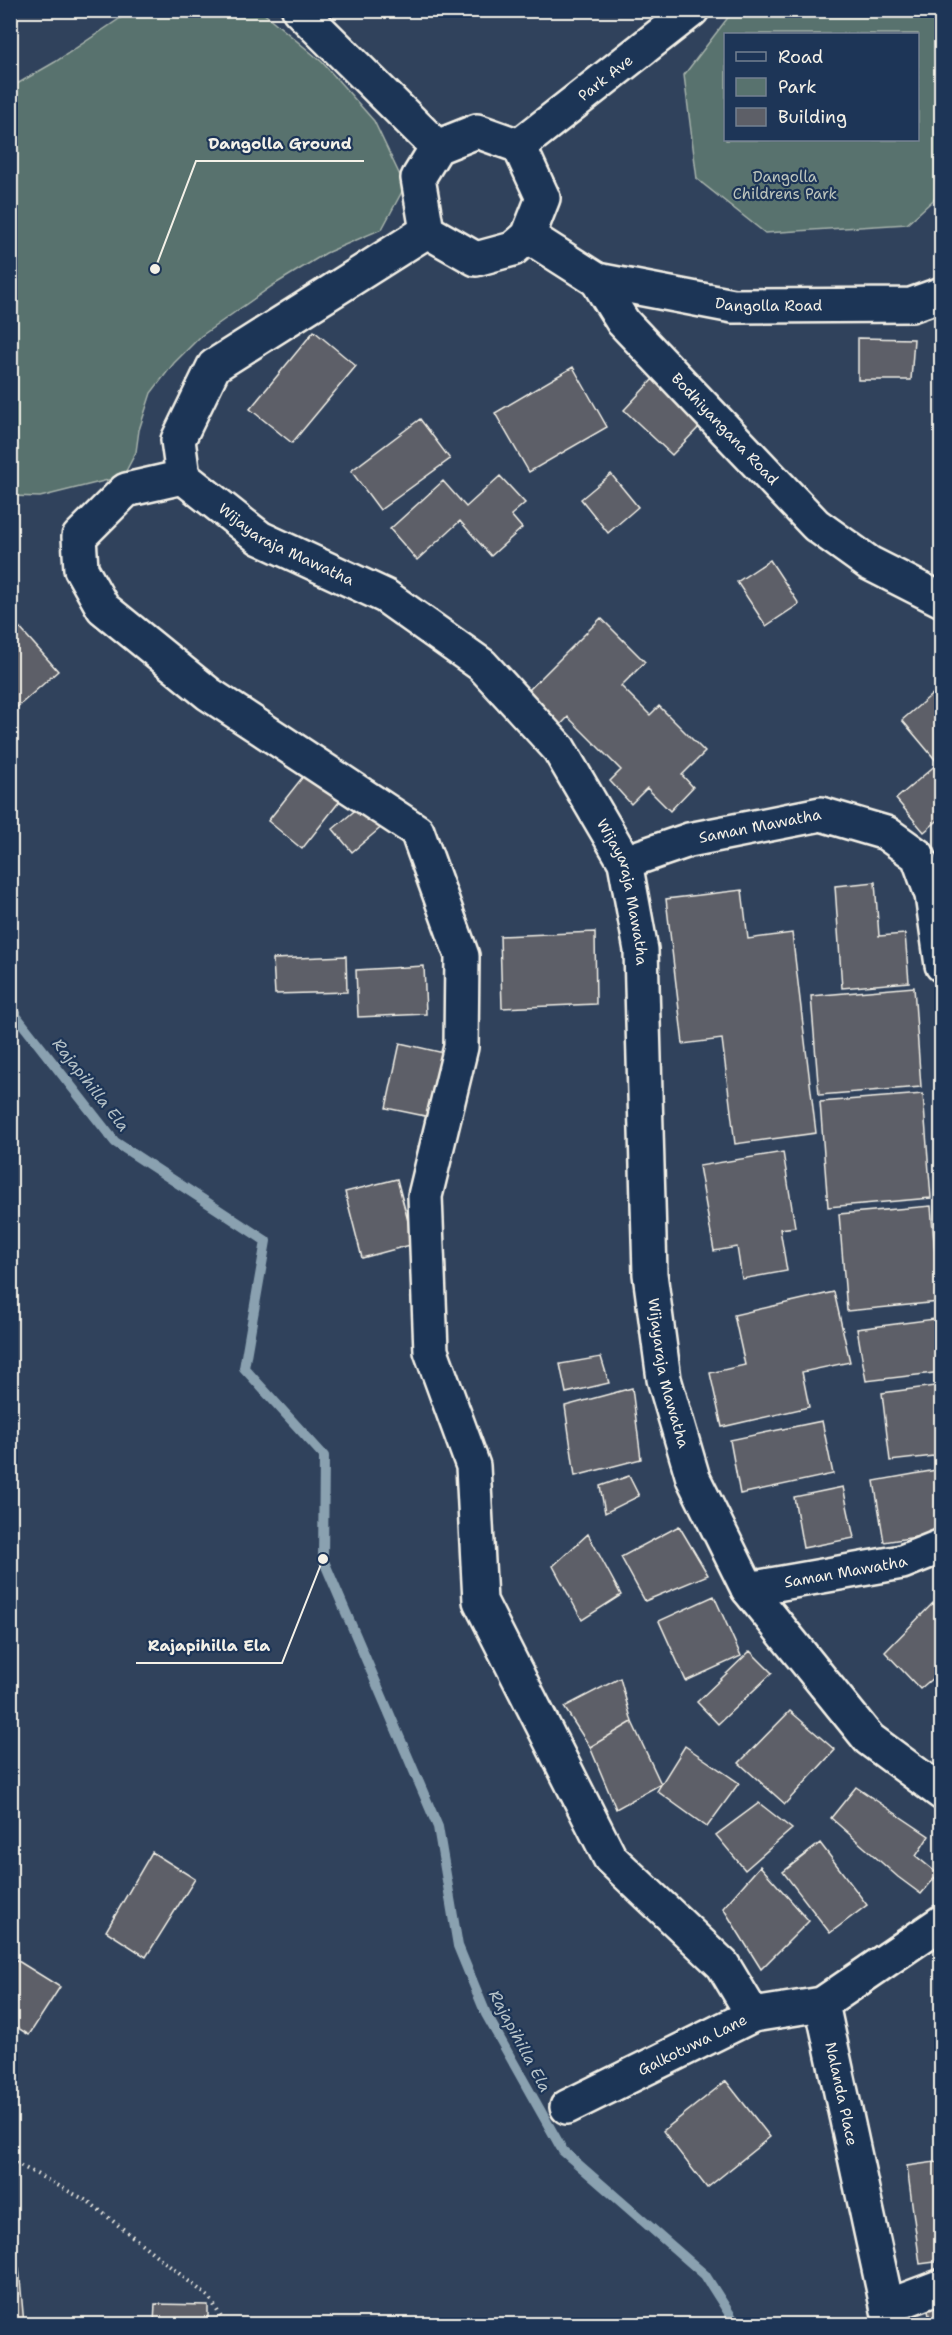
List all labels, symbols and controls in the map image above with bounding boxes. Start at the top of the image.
legend [724,33,919,141]
text: Road [778,45,823,69]
street label: Park Ave [574,50,637,106]
text: Park [778,75,817,99]
text: Building [778,105,847,129]
callout: Dangolla Ground [196,127,364,161]
text: Dangolla Ground [208,133,352,154]
park label: Dangolla Childrens Park [733,167,837,204]
street label: Dangolla Road [713,293,823,316]
street label: Bodhiyangana Road [667,369,783,490]
street label: Wijayaraja Mawatha [214,499,358,590]
street label: Saman Mawatha [697,804,823,848]
street label: Wijayaraja Mawatha [592,815,651,966]
water label: Rajapihilla Ela [48,1034,134,1136]
street label: Wijayaraja Mawatha [643,1297,694,1451]
street label: Saman Mawatha [783,1551,911,1592]
callout: Rajapihilla Ela [136,1629,282,1663]
text: Rajapihilla Ela [148,1635,270,1656]
water label: Rajapihilla Ela [484,1986,556,2096]
street label: Galkotuwa Lane [635,2010,750,2080]
street label: Nalanda Place [820,2040,862,2148]

